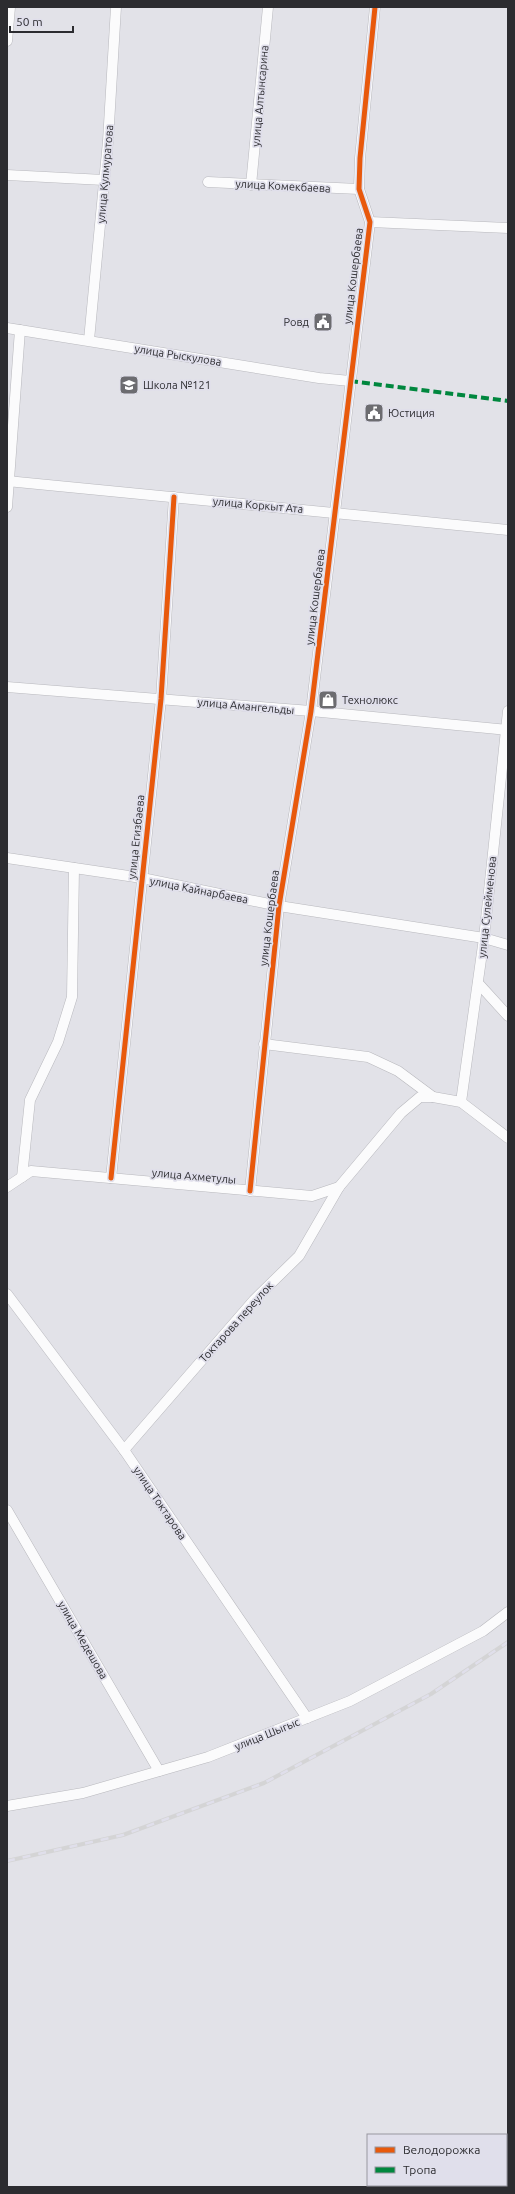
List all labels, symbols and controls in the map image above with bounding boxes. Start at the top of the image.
scale bar [10,8,73,34]
text: 50 m [16,15,43,28]
street label: улица Алтынсарина [250,45,270,147]
street label: улица Кулмуратова [95,124,115,224]
street label: улица Комекбаева [235,178,331,194]
street label: улица Кошербаева [341,227,365,325]
public building icon: Ровд [312,311,334,333]
place label: Ровд [284,316,310,328]
street label: улица Рыскулова [134,342,222,368]
school or university icon: Школа №121 [118,374,140,396]
place label: Школа №121 [143,379,211,391]
public building icon: Юстиция [363,402,385,424]
place label: Юстиция [388,407,435,419]
street label: улица Коркыт Ата [212,495,304,515]
street label: улица Кошербаева [303,548,327,646]
shop icon: Технолюкс [317,689,339,711]
place label: Технолюкс [342,694,398,706]
street label: улица Амангельды [197,696,295,716]
street label: улица Егизбаева [126,794,146,880]
street label: улица Сулейменова [476,856,498,958]
street label: улица Кошербаева [257,869,281,967]
street label: улица Кайнарбаева [149,875,249,905]
street label: улица Ахметулы [151,1166,237,1186]
street label: Токтарова переулок [197,1279,275,1365]
street label: улица Токтарова [131,1464,189,1542]
street label: улица Медешова [56,1599,110,1681]
street label: улица Шыгыс [233,1715,301,1753]
legend [367,2134,507,2186]
text: Велодорожка [403,2143,480,2156]
text: Тропа [403,2163,436,2176]

